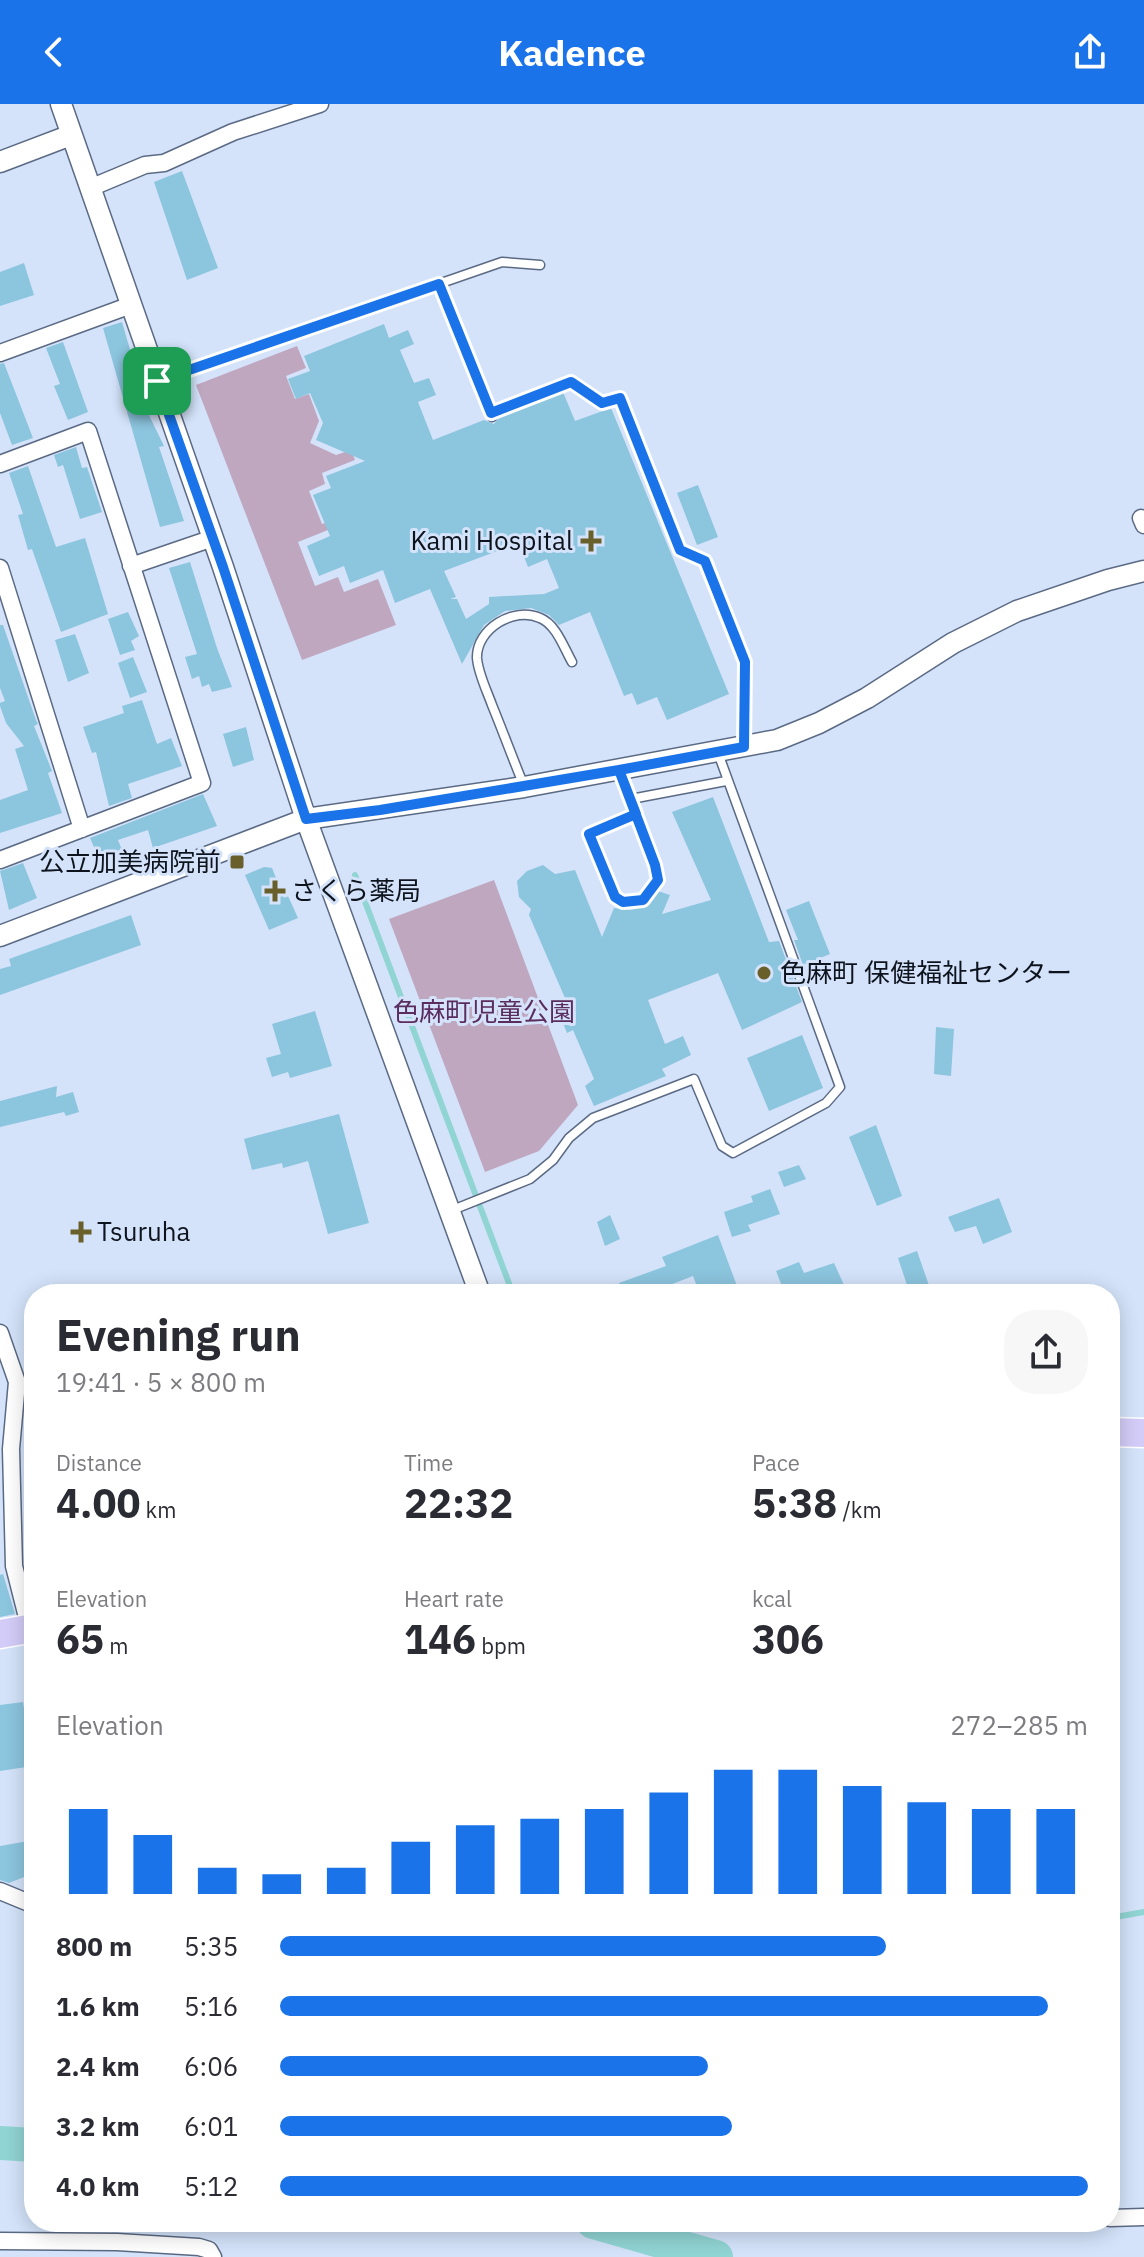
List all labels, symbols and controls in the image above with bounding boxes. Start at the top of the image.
text: Kadence [498,29,646,76]
icon: back [32,30,76,74]
icon: share [1068,30,1112,74]
pin [123,347,191,415]
icon: arrive [135,359,179,403]
place label: Kami Hospital [410,523,573,557]
marker: Kami Hospital [580,530,602,552]
place label: 公立加美病院前 [39,844,221,878]
marker: 公立加美病院前 [228,853,246,871]
place label: さくら薬局 [291,873,421,907]
marker: さくら薬局 [266,882,284,900]
place label: 色麻町 保健福祉センター [780,955,1072,989]
marker: 色麻町 保健福祉センター [755,964,773,982]
park label: 色麻町児童公園 [393,994,575,1028]
place label: Tsuruha [97,1214,191,1248]
marker: Tsuruha [72,1223,90,1241]
text: Evening run [56,1306,301,1363]
button: share [1004,1310,1088,1394]
text: 19:41 · 5 × 800 m [56,1365,266,1399]
text: Distance [56,1448,142,1477]
text: Time [404,1448,453,1477]
text: Pace [752,1448,800,1477]
text: 4.00 [56,1477,140,1529]
text: 22:32 [404,1477,513,1529]
text: 5:38 [752,1477,837,1529]
text: km [140,1495,176,1524]
text: /km [837,1495,882,1524]
text: Elevation [56,1584,147,1613]
text: Heart rate [404,1584,504,1613]
text: kcal [752,1584,792,1613]
text: 65 [56,1613,104,1665]
text: 146 [404,1613,476,1665]
text: 306 [752,1613,824,1665]
text: m [104,1631,128,1660]
text: bpm [476,1631,526,1660]
text: Elevation [56,1708,164,1742]
text: 272–285 m [950,1708,1088,1742]
text: 800 m [56,1929,132,1963]
text: 5:35 [184,1929,238,1963]
text: 1.6 km [56,1989,140,2023]
text: 5:16 [184,1989,238,2023]
text: 2.4 km [56,2049,140,2083]
text: 6:06 [184,2049,238,2083]
text: 3.2 km [56,2109,140,2143]
text: 6:01 [184,2109,238,2143]
text: 4.0 km [56,2169,140,2203]
text: 5:12 [184,2169,238,2203]

